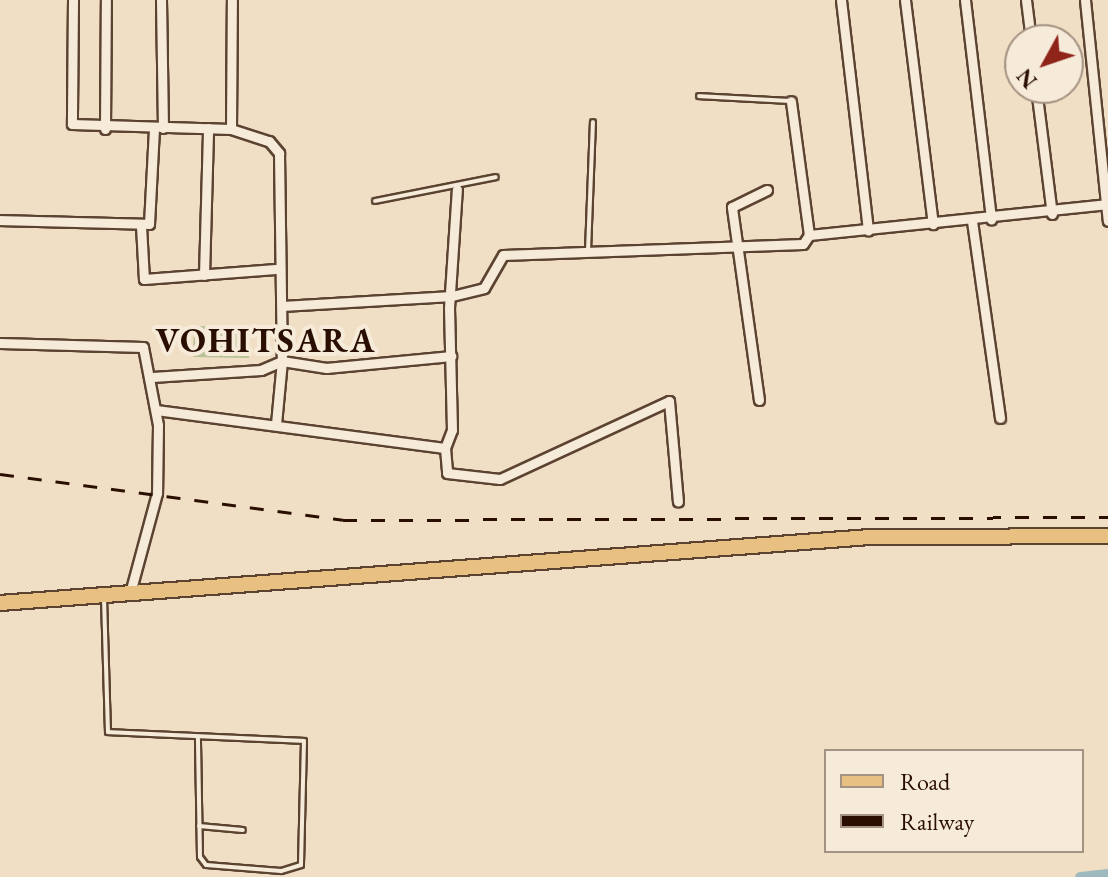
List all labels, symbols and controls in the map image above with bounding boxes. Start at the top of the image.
north arrow [1004,24,1084,104]
text: N [1010,62,1044,95]
district label: VOHITSARA [155,321,377,361]
legend [824,749,1084,853]
text: Road [900,766,950,797]
text: Railway [900,806,974,837]

